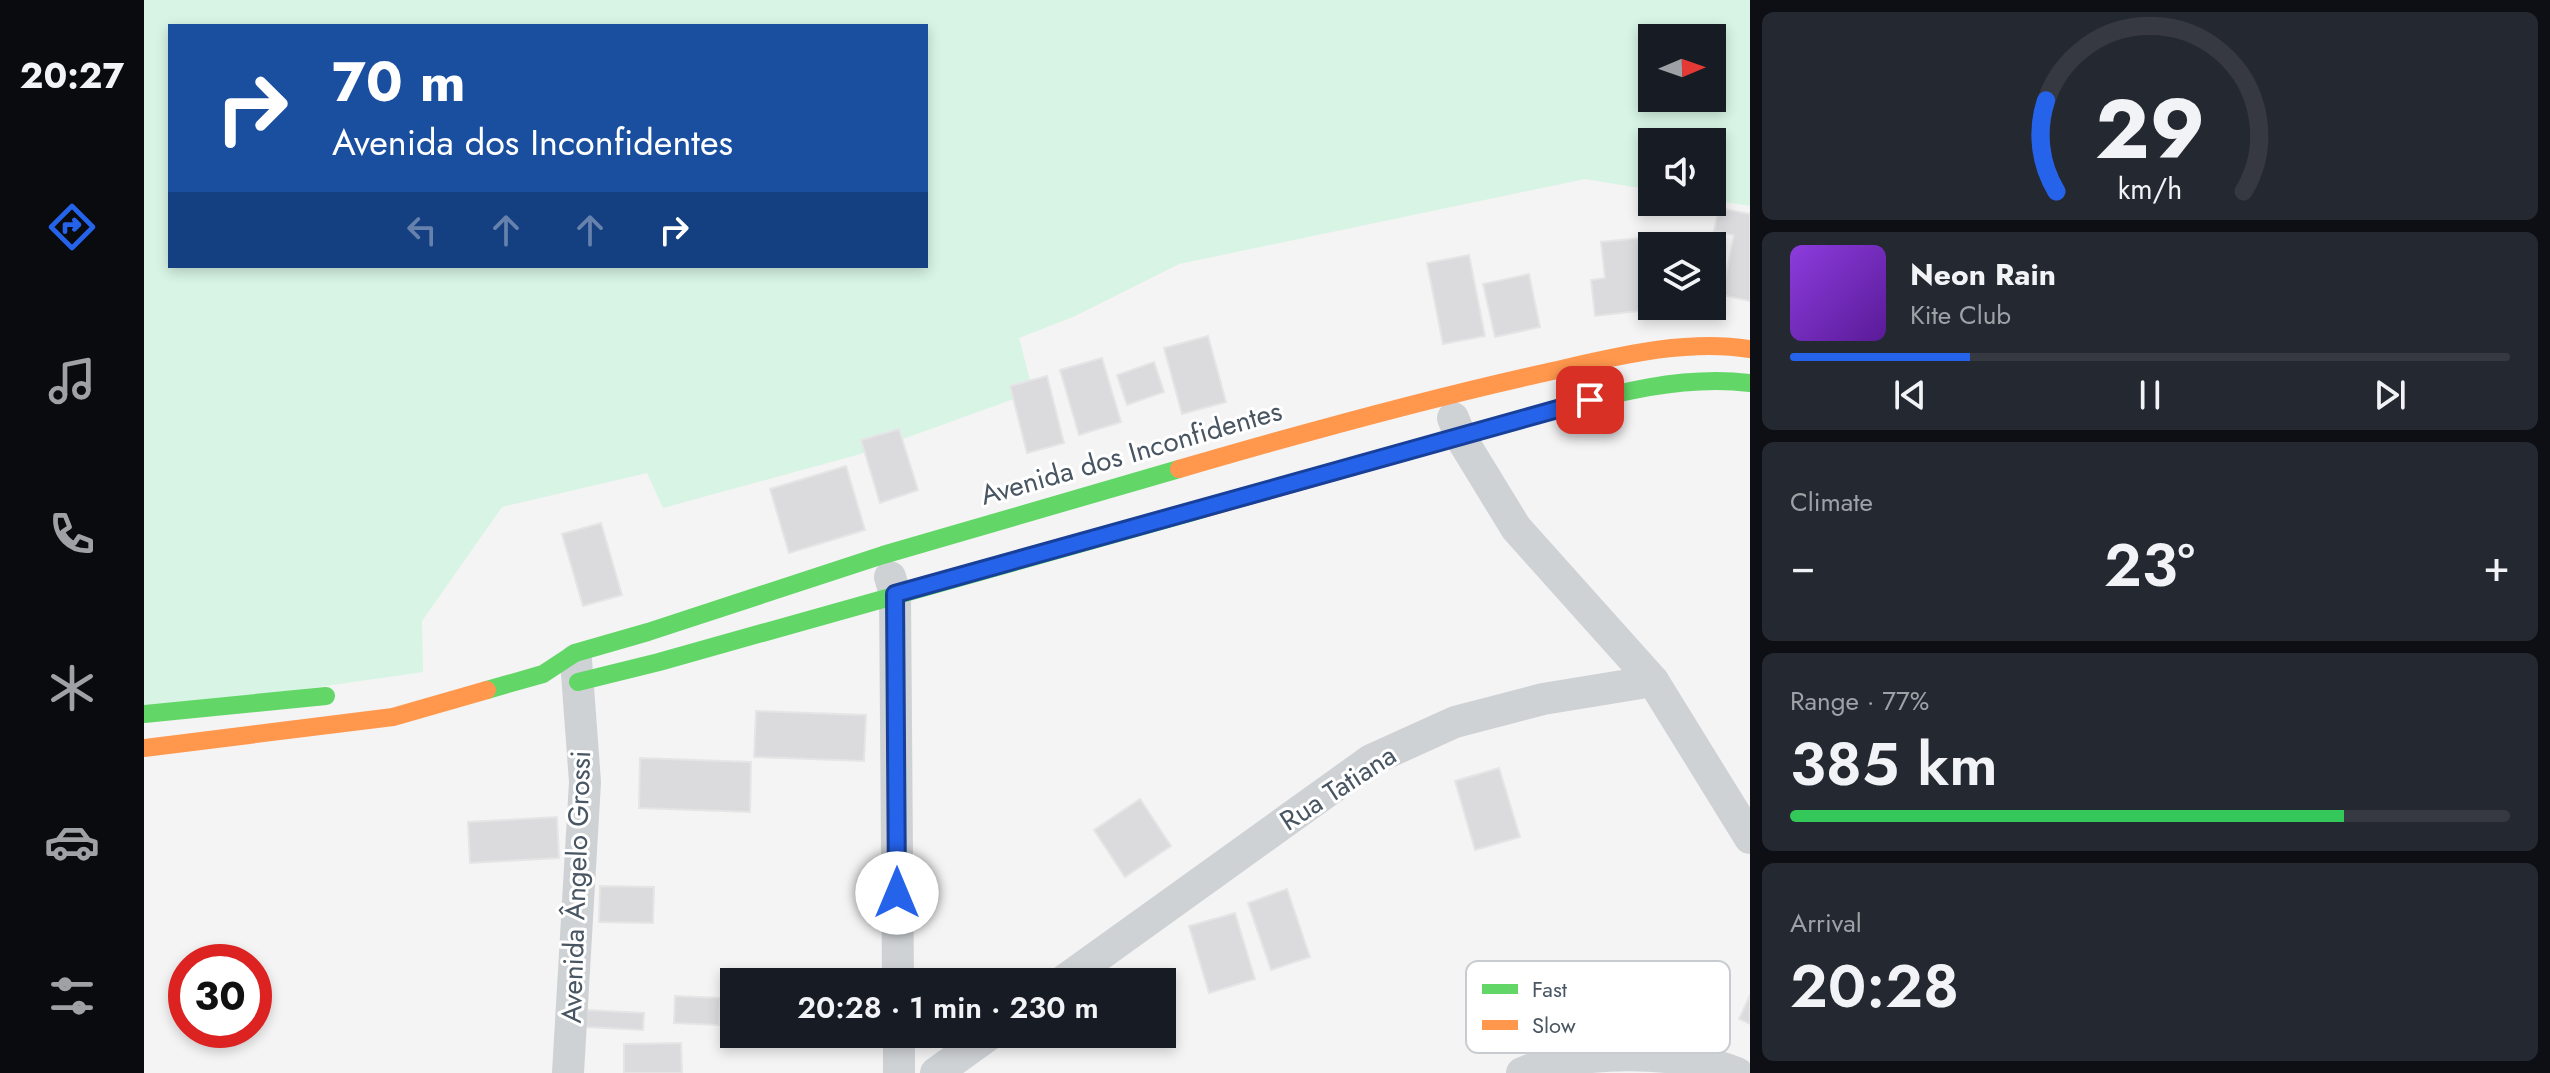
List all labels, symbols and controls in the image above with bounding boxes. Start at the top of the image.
north arrow [1638,24,1726,112]
map controls [1638,24,1726,320]
text: 70 m [332,41,466,122]
text: 20:27 [20,49,124,101]
icon: right [200,56,304,160]
text: 29 [2095,69,2205,189]
text: Avenida dos Inconfidentes [332,116,733,168]
button: sound [1638,128,1726,216]
text: km/h [2118,168,2182,210]
icon: directions [44,199,100,255]
icon: left [400,208,444,252]
icon: ahead [484,208,528,252]
icon: ahead [568,208,612,252]
icon: right [652,208,696,252]
button: layers [1638,232,1726,320]
text: Neon Rain [1910,253,2056,296]
text: Kite Club [1910,296,2011,334]
icon: music [44,353,100,409]
pin [1556,366,1624,434]
icon: previous [1888,373,1932,417]
icon: pause [2128,373,2172,417]
icon: next [2368,373,2412,417]
icon: arrive [1568,378,1612,422]
street label: Avenida dos Inconfidentes [975,390,1287,516]
text: Climate [1790,483,1873,521]
icon: phone [44,506,100,562]
text: 23° [2104,522,2195,609]
text: − [1790,534,1816,598]
text: + [2483,534,2510,598]
icon: climate [44,660,100,716]
text: Range · 77% [1790,682,1929,720]
text: 385 km [1790,721,1998,808]
street label: Rua Tatiana [1272,735,1404,841]
street label: Avenida Ângelo Grossi [551,750,601,1024]
icon: car [44,814,100,870]
position arrow [855,851,939,935]
text: Arrival [1790,904,1862,942]
text: 20:28 [1790,943,1959,1030]
speed limit sign: 30 [168,944,272,1048]
legend [1466,961,1730,1053]
icon: filters [44,968,100,1024]
text: Fast [1532,973,1568,1005]
text: 20:28 · 1 min · 230 m [797,986,1099,1029]
text: Slow [1532,1009,1576,1041]

